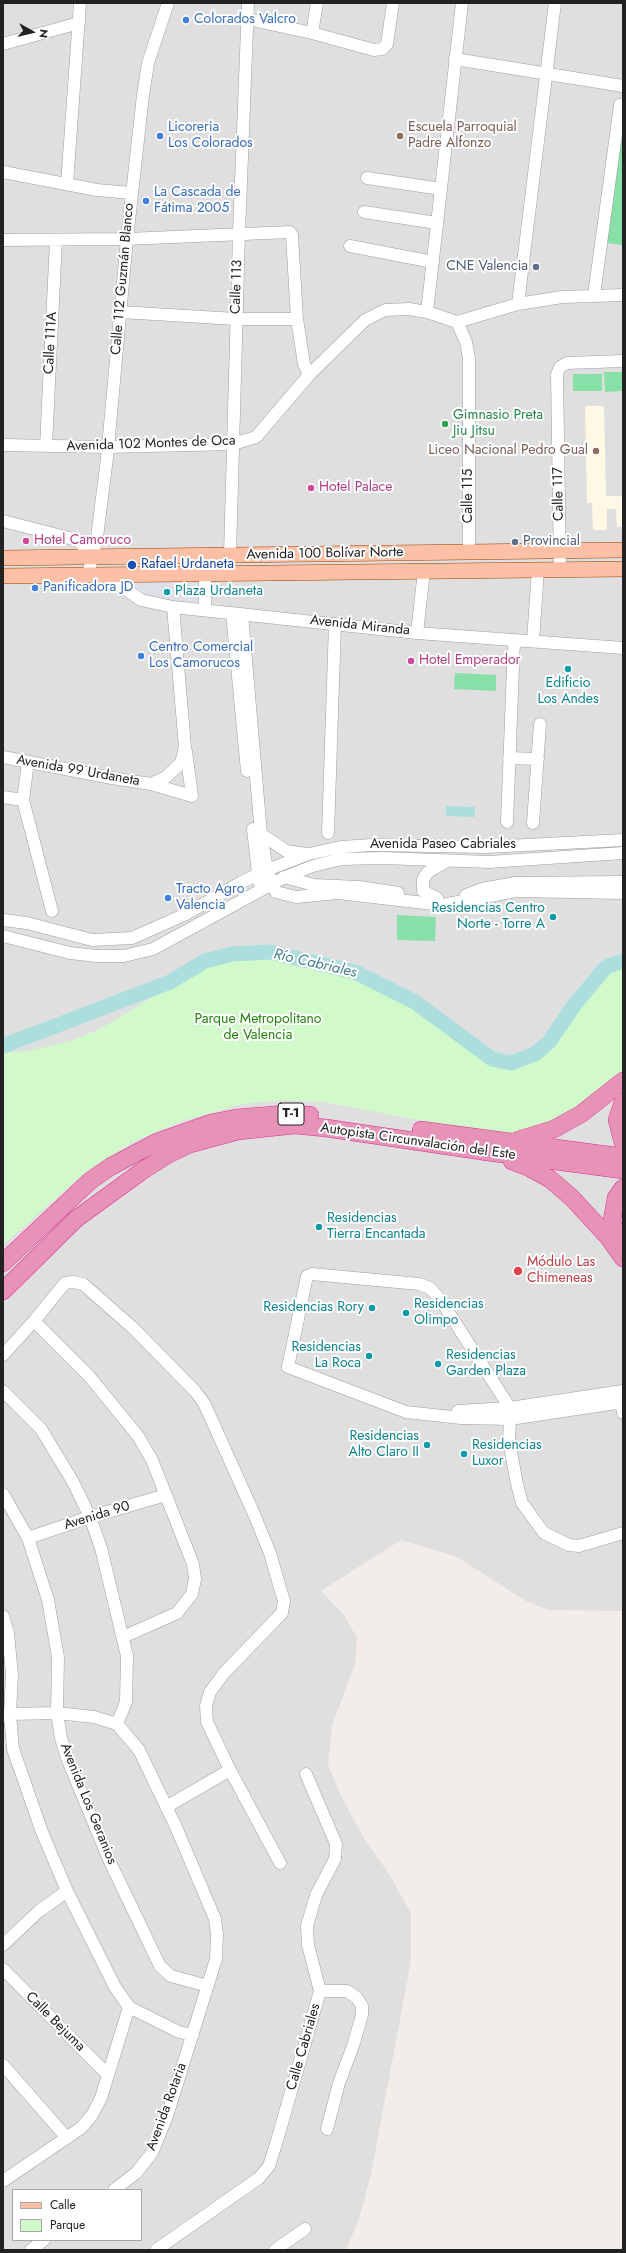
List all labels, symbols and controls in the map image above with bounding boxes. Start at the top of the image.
north arrow [12,12,52,52]
place label: Colorados Valcro [194,12,296,28]
marker: Colorados Valcro [181,15,191,25]
text: N [35,28,52,39]
place label: Licoreria Los Colorados [168,120,253,152]
place label: Escuela Parroquial Padre Alfonzo [408,120,517,152]
marker: Licoreria Los Colorados [155,131,165,141]
marker: Escuela Parroquial Padre Alfonzo [395,131,405,141]
place label: La Cascada de Fátima 2005 [154,185,241,218]
marker: La Cascada de Fátima 2005 [141,196,151,206]
street label: Calle 112 Guzmán Blanco [108,202,138,356]
place label: CNE Valencia [446,259,528,275]
street label: Calle 113 [228,260,246,314]
marker: CNE Valencia [531,262,541,272]
street label: Calle 111A [41,311,61,375]
place label: Gimnasio Preta Jiu Jitsu [453,408,543,440]
marker: Gimnasio Preta Jiu Jitsu [440,419,450,429]
street label: Avenida 102 Montes de Oca [66,433,236,455]
place label: Liceo Nacional Pedro Gual [428,443,588,459]
marker: Liceo Nacional Pedro Gual [591,446,601,456]
street label: Calle 117 [550,467,568,521]
street label: Calle 115 [461,469,477,523]
place label: Hotel Palace [319,480,392,496]
marker: Hotel Palace [306,483,316,493]
place label: Hotel Camoruco [34,533,131,549]
place label: Provincial [523,534,580,550]
marker: Hotel Camoruco [21,536,31,546]
marker: Provincial [510,537,520,547]
street label: Avenida 100 Bolívar Norte [246,544,404,564]
place label: Rafael Urdaneta [141,557,234,573]
marker: Rafael Urdaneta [126,559,138,571]
place label: Panificadora JD [43,580,133,596]
marker: Panificadora JD [30,583,40,593]
place label: Plaza Urdaneta [175,584,263,600]
marker: Plaza Urdaneta [162,587,172,597]
street label: Avenida Miranda [309,612,411,640]
place label: Centro Comercial Los Camorucos [149,640,253,672]
marker: Centro Comercial Los Camorucos [136,651,146,661]
place label: Hotel Emperador [419,653,520,669]
marker: Hotel Emperador [406,656,416,666]
marker: Edificio Los Andes [563,664,573,674]
place label: Edificio Los Andes [537,676,599,708]
street label: Avenida 99 Urdaneta [15,752,141,790]
street label: Avenida Paseo Cabriales [370,837,516,853]
place label: Tracto Agro Valencia [176,882,244,914]
marker: Tracto Agro Valencia [163,893,173,903]
place label: Residencias Centro Norte - Torre A [431,901,545,934]
marker: Residencias Centro Norte - Torre A [548,912,558,922]
water label: Río Cabriales [272,946,358,982]
park label: Parque Metropolitano de Valencia [194,1012,322,1044]
road number: T-1 [278,1103,304,1125]
street label: Autopista Circunvalación del Este [319,1120,517,1164]
place label: Residencias Tierra Encantada [327,1211,426,1244]
marker: Residencias Tierra Encantada [314,1222,324,1232]
place label: Módulo Las Chimeneas [527,1255,595,1288]
marker: Módulo Las Chimeneas [512,1265,524,1277]
place label: Residencias Olimpo [414,1297,484,1330]
place label: Residencias Rory [263,1300,364,1316]
marker: Residencias Rory [367,1303,377,1313]
marker: Residencias Olimpo [401,1308,411,1318]
place label: Residencias La Roca [291,1340,361,1372]
place label: Residencias Garden Plaza [446,1348,526,1380]
marker: Residencias La Roca [364,1351,374,1361]
marker: Residencias Garden Plaza [433,1359,443,1369]
place label: Residencias Alto Claro II [348,1429,419,1462]
place label: Residencias Luxor [472,1438,542,1470]
marker: Residencias Alto Claro II [422,1440,432,1450]
marker: Residencias Luxor [459,1449,469,1459]
street label: Avenida 90 [62,1498,132,1534]
street label: Avenida Los Geranios [56,1741,120,1867]
street label: Calle Bejuma [22,1989,88,2055]
street label: Calle Cabriales [284,2002,324,2092]
street label: Avenida Rotaria [143,2061,191,2153]
legend [12,2189,142,2241]
text: Calle [50,2196,76,2214]
text: Parque [50,2216,85,2234]

